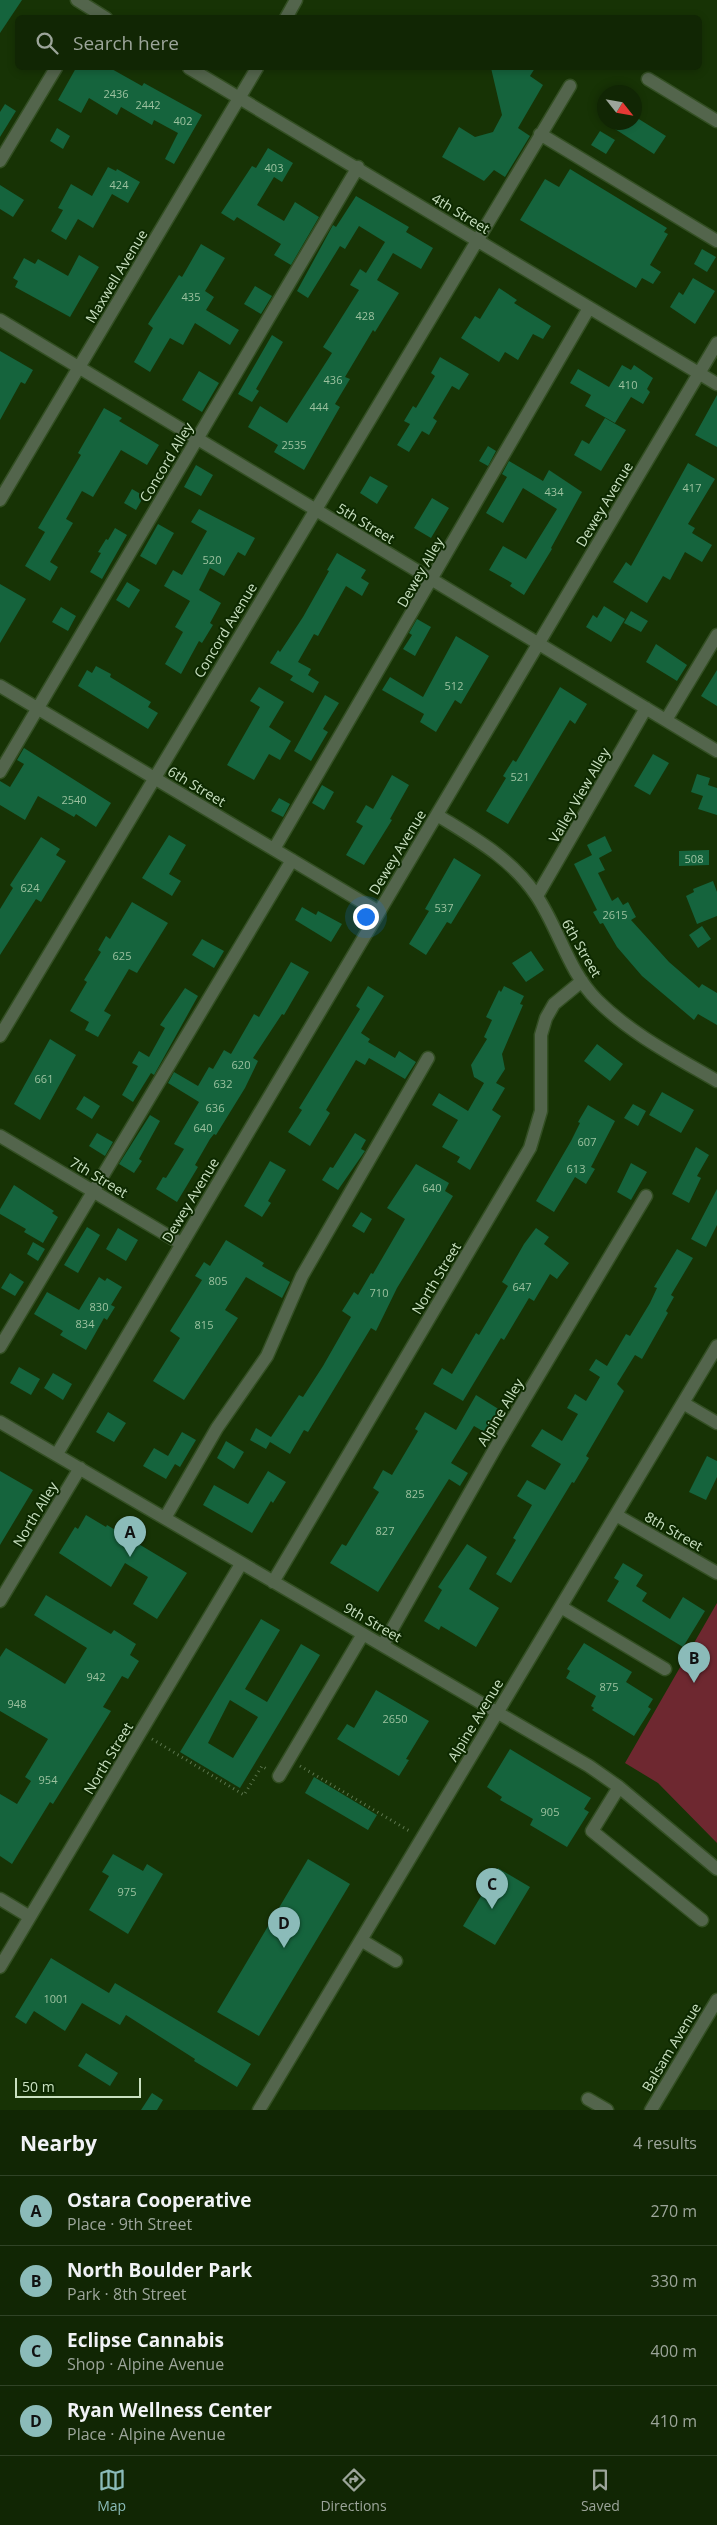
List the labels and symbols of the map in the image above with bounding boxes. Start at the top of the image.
north arrow [597,85,642,130]
house number: 2436 [103,86,129,101]
house number: 2442 [135,97,161,112]
house number: 402 [174,113,192,128]
house number: 403 [265,160,283,175]
house number: 424 [110,177,129,192]
street label: 4th Street [429,188,493,238]
street label: Maxwell Avenue [81,226,151,326]
house number: 435 [182,289,200,304]
house number: 428 [356,308,374,323]
house number: 436 [324,372,342,387]
house number: 410 [619,377,637,392]
house number: 444 [310,399,329,414]
street label: Concord Alley [135,418,198,505]
house number: 2535 [281,437,307,452]
street label: Dewey Avenue [571,458,637,550]
house number: 417 [683,480,701,495]
house number: 434 [545,484,564,499]
street label: 5th Street [334,498,398,548]
street label: Dewey Alley [392,533,448,611]
house number: 520 [203,552,221,567]
street label: Concord Avenue [189,579,261,681]
house number: 512 [445,678,463,693]
street label: Valley View Alley [544,743,614,846]
street label: 6th Street [165,761,229,811]
house number: 521 [511,769,529,784]
house number: 2540 [61,792,87,807]
street label: Dewey Avenue [364,806,430,898]
house number: 508 [685,851,703,866]
house number: 624 [21,880,40,895]
house number: 537 [435,900,453,915]
your location [353,904,379,930]
house number: 2615 [602,907,628,922]
street label: 6th Street [558,915,606,981]
house number: 625 [113,948,131,963]
house number: 620 [232,1057,250,1072]
house number: 661 [35,1071,53,1086]
house number: 632 [214,1076,232,1091]
house number: 636 [206,1100,224,1115]
house number: 640 [194,1120,212,1135]
house number: 607 [578,1134,596,1149]
street label: 7th Street [67,1152,131,1202]
street label: Dewey Avenue [157,1154,223,1246]
house number: 613 [567,1161,585,1176]
house number: 640 [423,1180,441,1195]
street label: North Street [407,1238,465,1318]
house number: 805 [209,1273,227,1288]
house number: 647 [513,1279,531,1294]
house number: 710 [370,1285,388,1300]
house number: 830 [90,1299,108,1314]
house number: 834 [76,1316,95,1331]
house number: 815 [195,1317,213,1332]
street label: Alpine Alley [472,1374,528,1449]
street label: North Alley [8,1477,62,1550]
house number: 825 [406,1486,424,1501]
street label: 8th Street [641,1507,707,1555]
pin: A [114,1516,146,1557]
house number: 827 [376,1523,394,1538]
street label: 9th Street [340,1598,406,1646]
pin: B [678,1642,710,1683]
house number: 942 [87,1669,105,1684]
street label: Alpine Avenue [443,1675,507,1765]
house number: 875 [600,1679,618,1694]
house number: 948 [8,1696,26,1711]
house number: 2650 [382,1711,408,1726]
street label: North Street [79,1718,137,1798]
house number: 954 [39,1772,58,1787]
house number: 905 [541,1804,559,1819]
pin: C [476,1868,508,1909]
house number: 975 [118,1884,136,1899]
pin: D [268,1907,300,1948]
house number: 1001 [43,1991,69,2006]
street label: Balsam Avenue [637,1999,705,2095]
scale bar [15,2075,141,2098]

